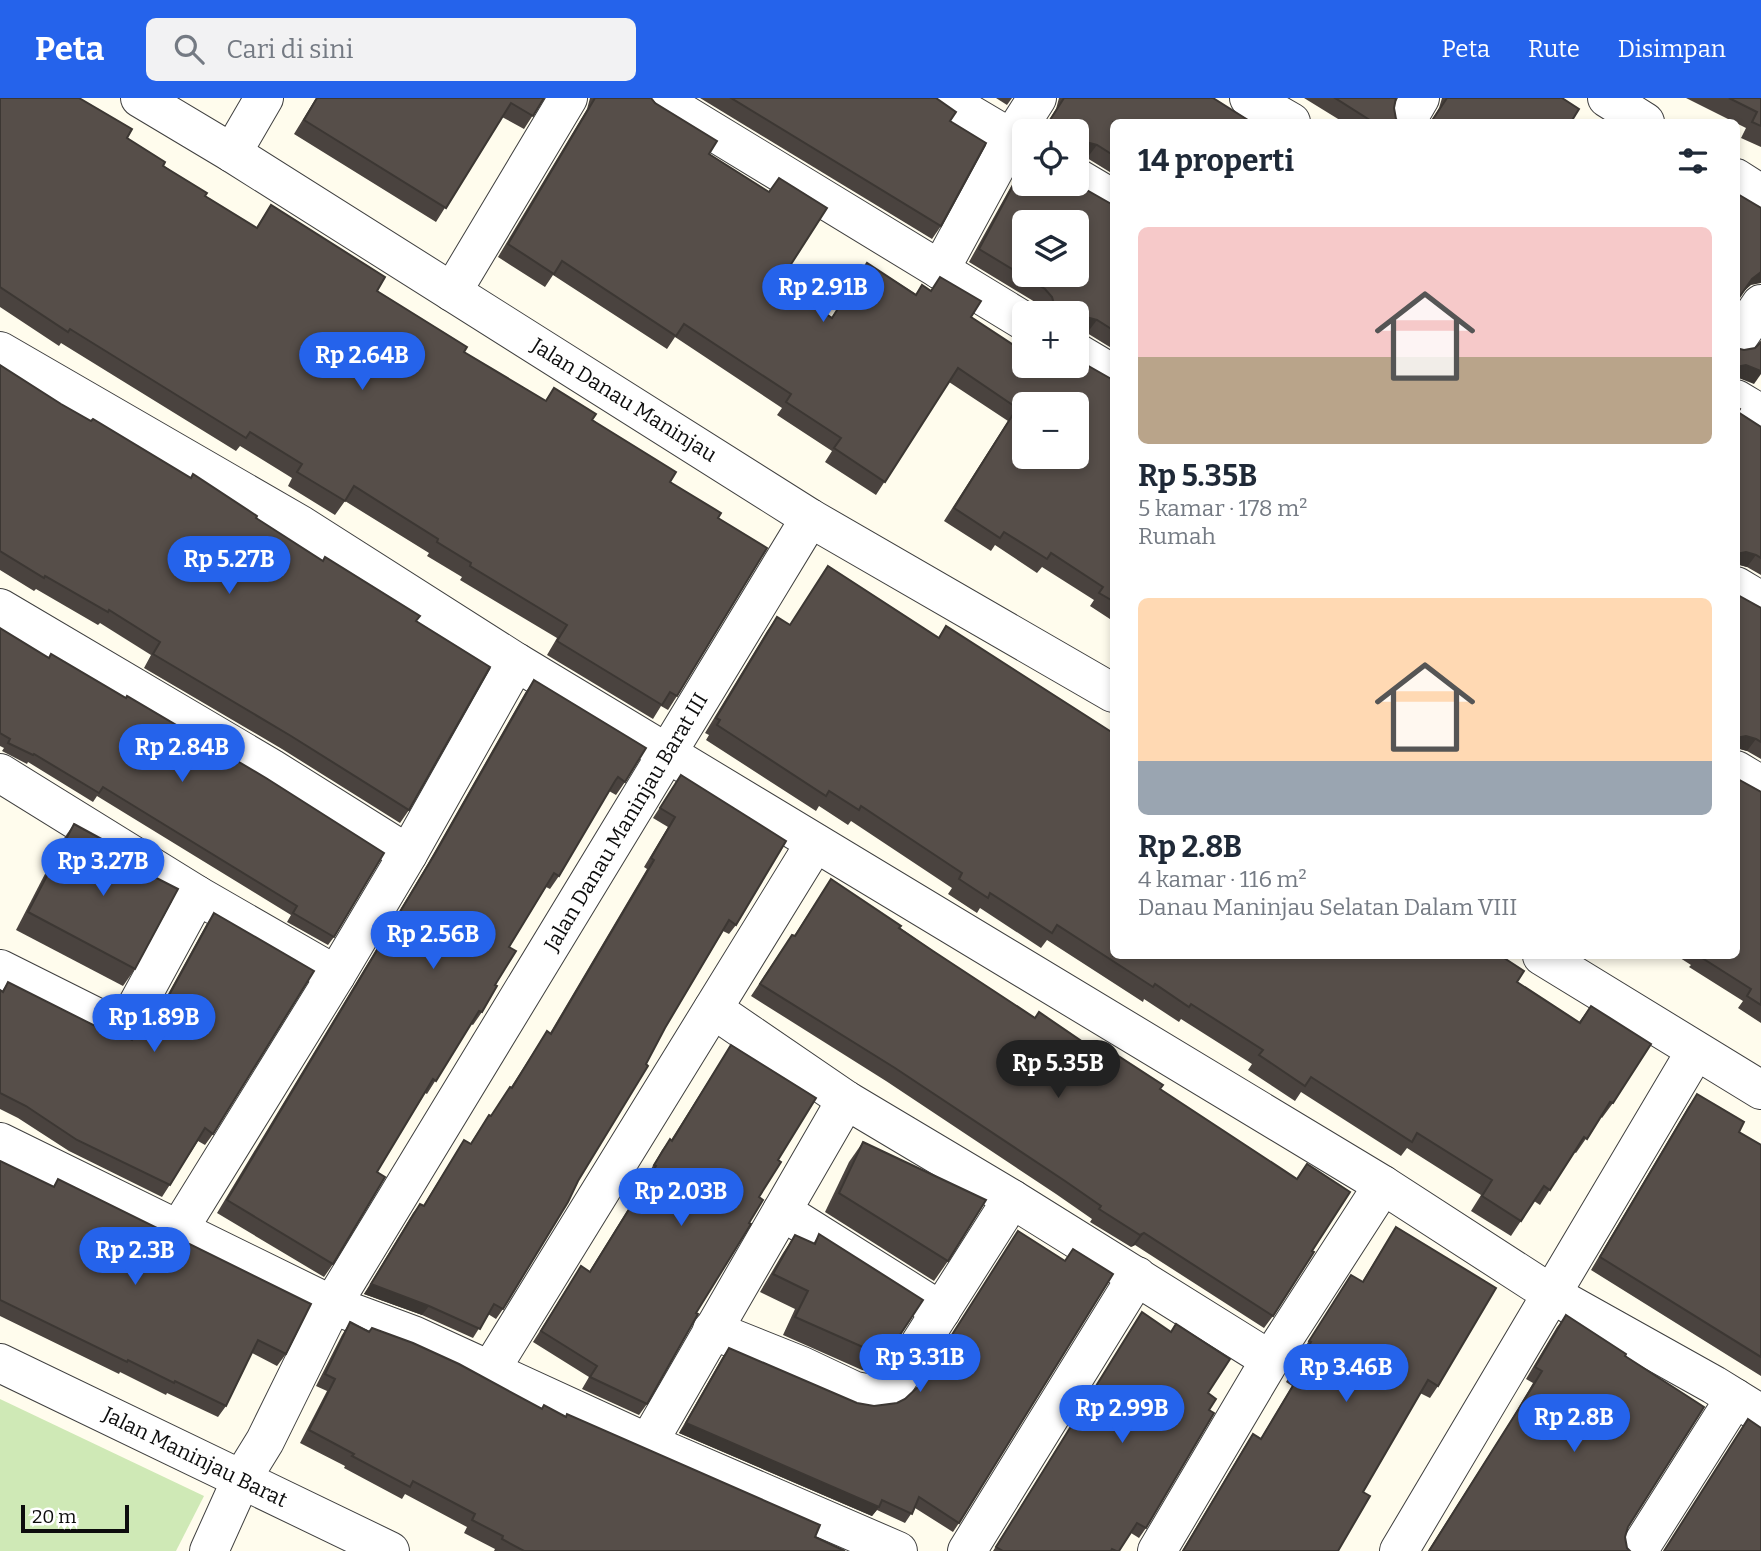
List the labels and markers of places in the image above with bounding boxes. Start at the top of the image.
pin: Rp 2.91B [751,264,895,324]
pin: Rp 2.64B [290,332,434,392]
pin: Rp 5.27B [157,536,301,596]
pin: Rp 2.84B [110,724,254,784]
pin: Rp 3.27B [31,838,175,898]
pin: Rp 2.56B [361,912,505,971]
pin: Rp 1.89B [82,995,226,1054]
pin: Rp 5.35B [986,1040,1130,1100]
pin: Rp 2.03B [609,1168,753,1228]
pin: Rp 2.3B [70,1228,200,1287]
pin: Rp 3.31B [848,1334,992,1394]
pin: Rp 3.46B [1274,1344,1418,1404]
pin: Rp 2.99B [1050,1386,1194,1445]
pin: Rp 2.8B [1509,1394,1639,1454]

